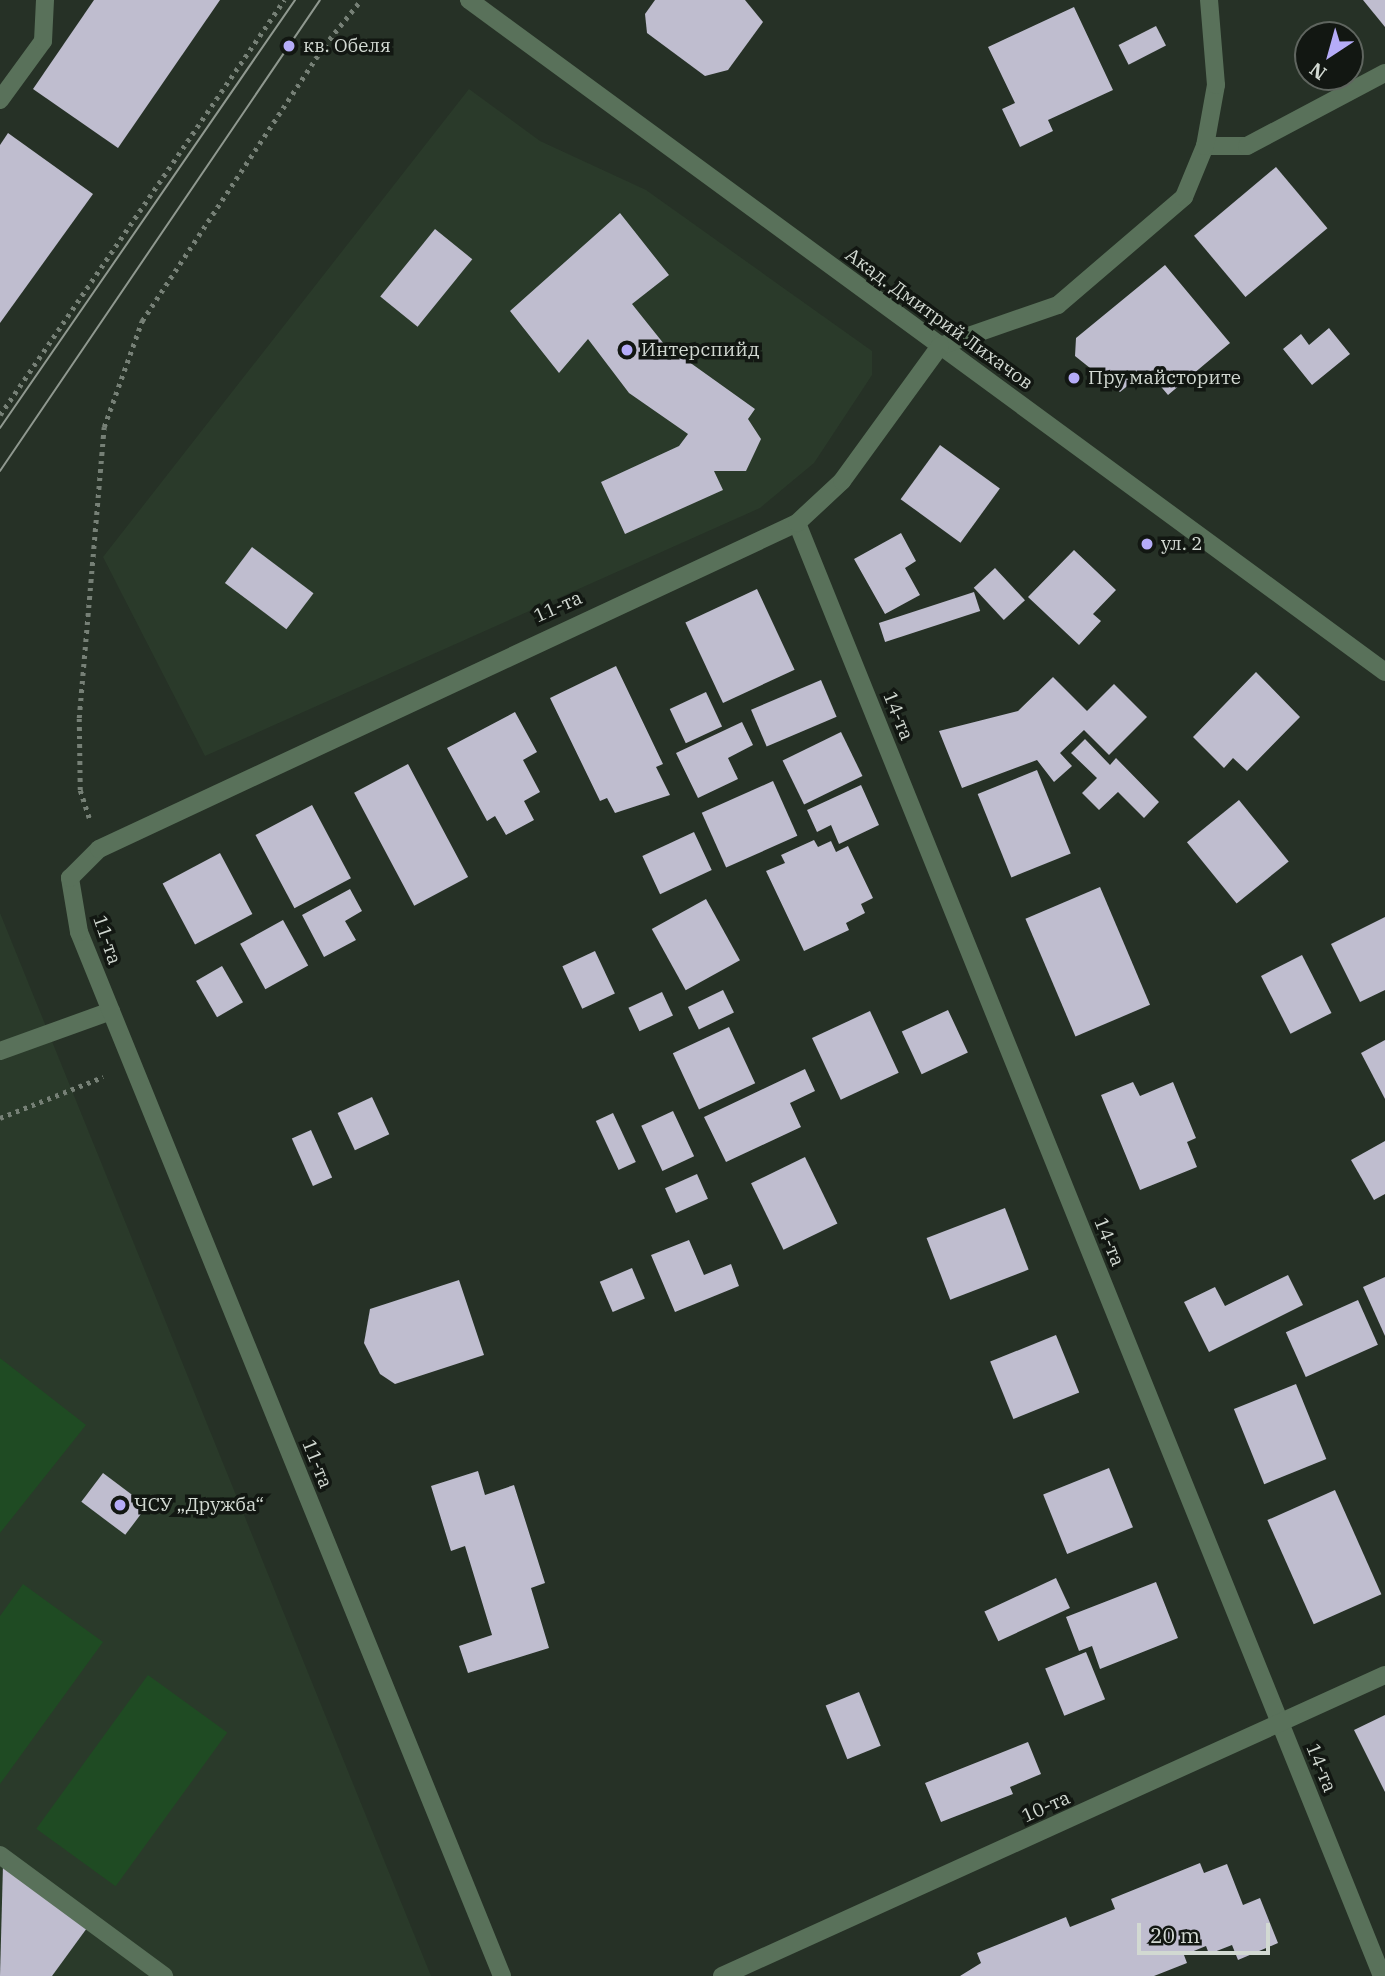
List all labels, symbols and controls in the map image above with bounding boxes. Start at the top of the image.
north arrow [1294,21,1364,91]
place label: кв. Обеля [303,35,391,57]
marker: кв. Обеля [281,38,297,54]
text: N [1305,57,1331,85]
street label: Акад. Дмитрий Лихачов [841,243,1037,395]
place label: Интерспийд [641,339,760,361]
marker: Интерспийд [619,342,635,358]
place label: Пру майсторите [1088,367,1241,389]
marker: Пру майсторите [1066,370,1082,386]
place label: ул. 2 [1161,533,1203,555]
marker: ул. 2 [1139,536,1155,552]
street label: 11-та [530,586,586,628]
street label: 14-та [878,688,918,744]
street label: 11-та [88,912,126,968]
street label: 14-та [1089,1214,1129,1270]
street label: 11-та [297,1436,337,1492]
place label: ЧСУ „Дружба“ [134,1494,264,1516]
marker: ЧСУ „Дружба“ [112,1497,128,1513]
street label: 14-та [1301,1740,1341,1796]
street label: 10-та [1018,1786,1074,1828]
scale bar [1140,1910,1273,1954]
text: 20 m [1150,1921,1200,1949]

